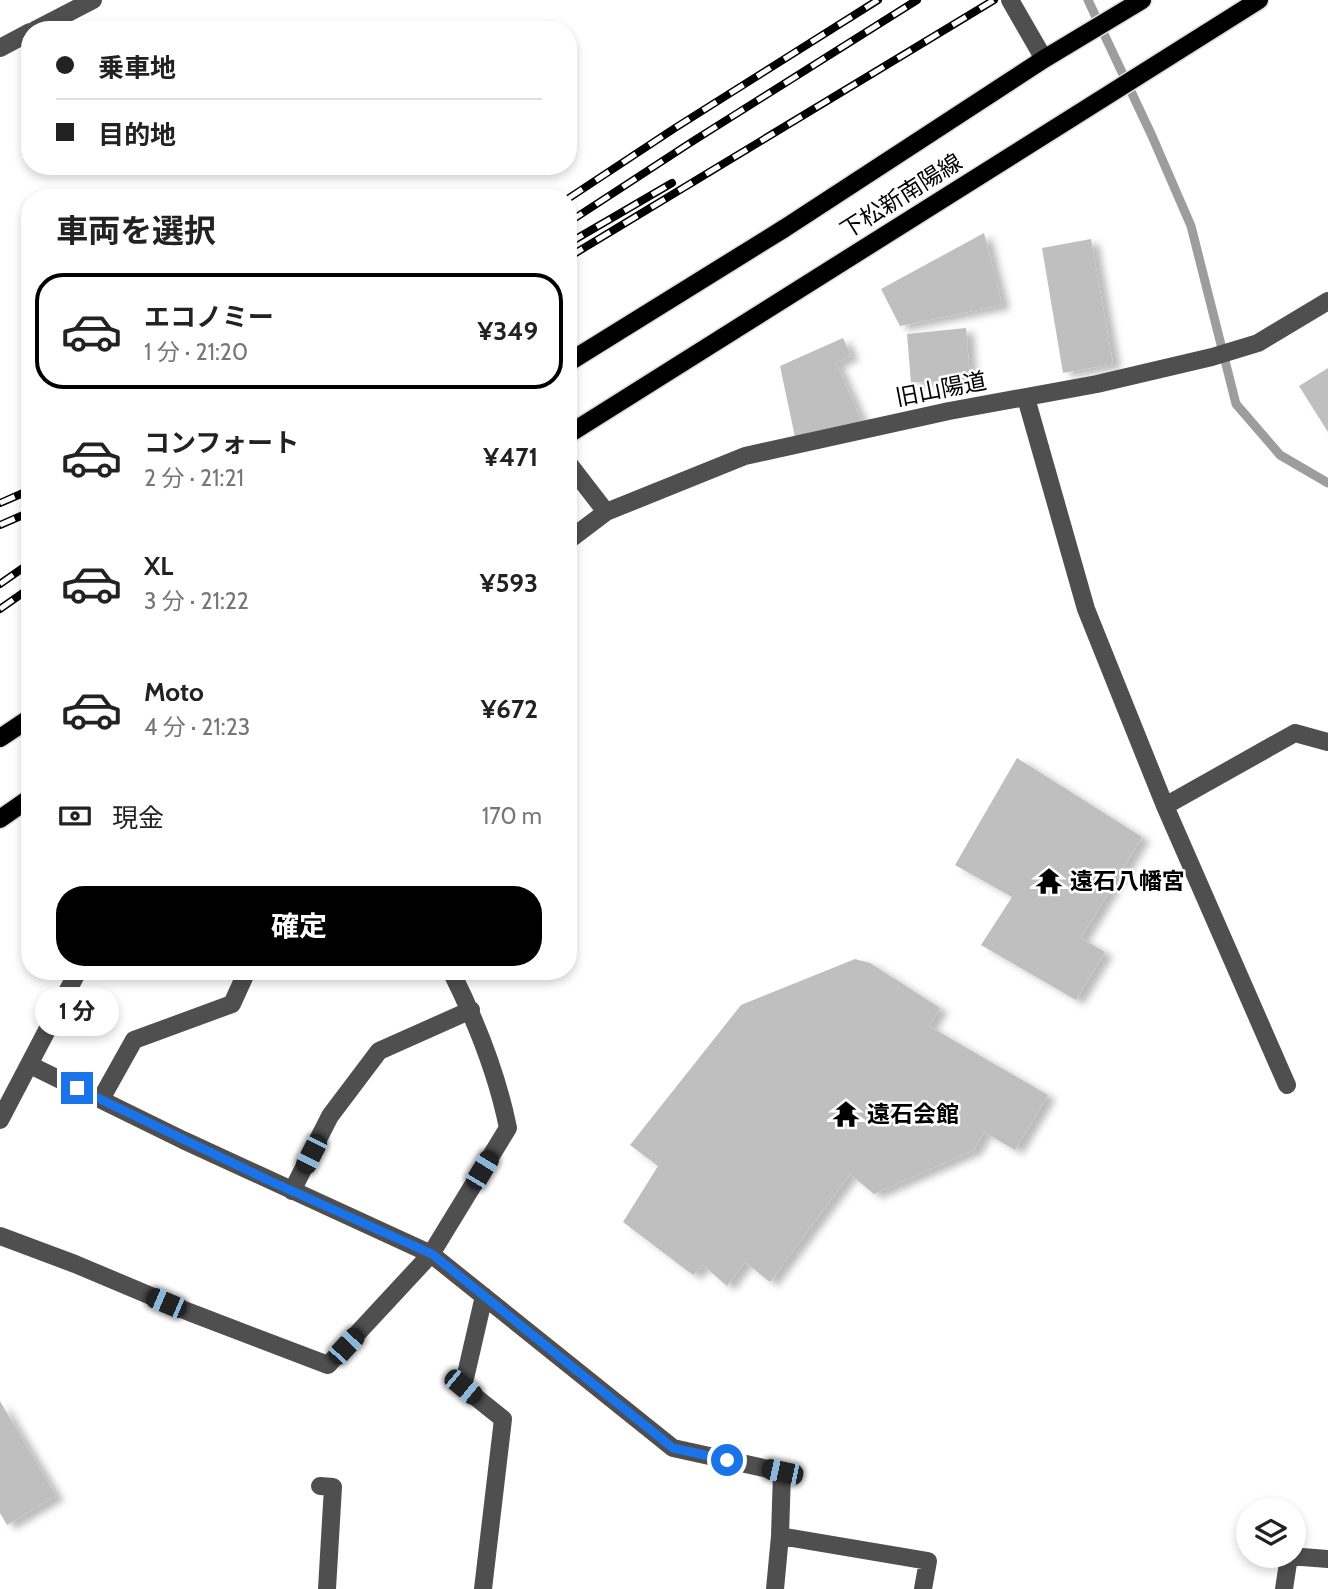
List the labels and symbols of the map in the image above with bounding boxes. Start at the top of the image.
street label: 下松新南陽線 [835,148,967,244]
street label: 旧山陽道 [893,366,989,412]
temple icon: 遠石八幡宮 [1034,866,1064,896]
place label: 遠石八幡宮 [1070,867,1185,895]
callout: 1 分 [35,986,119,1036]
route end [61,1072,93,1104]
temple icon: 遠石会館 [831,1099,861,1129]
place label: 遠石会館 [867,1100,959,1128]
car [293,1131,330,1177]
car [463,1147,502,1193]
car [143,1285,190,1321]
car [324,1323,369,1369]
car [441,1366,486,1408]
route start [711,1444,743,1476]
car [760,1457,805,1487]

